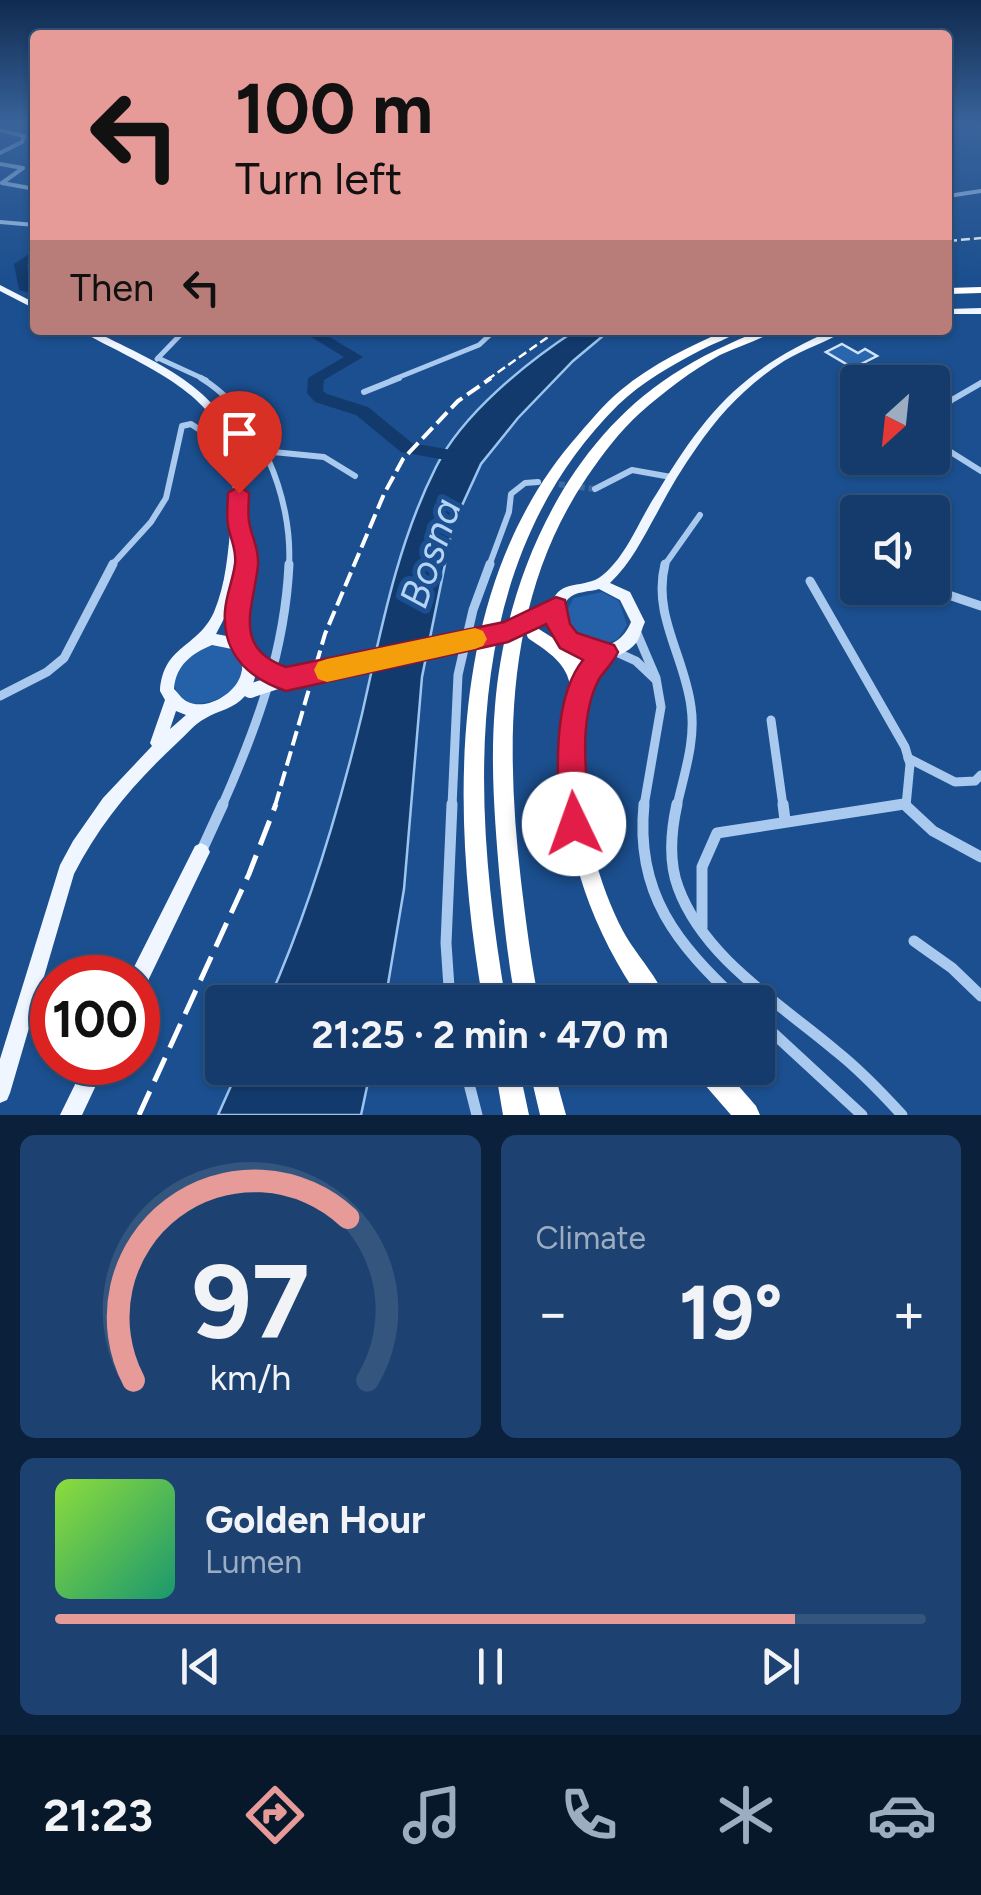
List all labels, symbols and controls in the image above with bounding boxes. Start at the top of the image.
text: 100 m [235,66,433,151]
icon: left [70,70,200,200]
text: Turn left [235,151,402,205]
icon: left [174,260,229,315]
text: Then [70,265,154,311]
north arrow [840,365,950,475]
map controls [840,365,950,605]
pin [197,391,282,494]
icon: arrive [212,406,267,461]
water label: Bosna [389,492,471,614]
button: sound [840,495,950,605]
position arrow [522,772,626,876]
speed limit sign: 100 [30,955,160,1085]
text: 21:25 · 2 min · 470 m [311,1012,669,1058]
text: Climate [536,1219,646,1257]
text: 97 [191,1239,309,1364]
text: 19° [679,1268,783,1358]
text: − [536,1280,570,1346]
text: + [892,1280,926,1346]
text: km/h [209,1356,291,1399]
text: Golden Hour [205,1497,426,1543]
text: Lumen [205,1543,302,1581]
icon: previous [173,1639,228,1694]
icon: pause [463,1639,518,1694]
icon: next [753,1639,808,1694]
icon: directions [240,1780,310,1850]
icon: music [397,1780,467,1850]
icon: phone [554,1780,624,1850]
icon: climate [711,1780,781,1850]
icon: car [867,1780,937,1850]
text: 21:23 [43,1788,153,1842]

